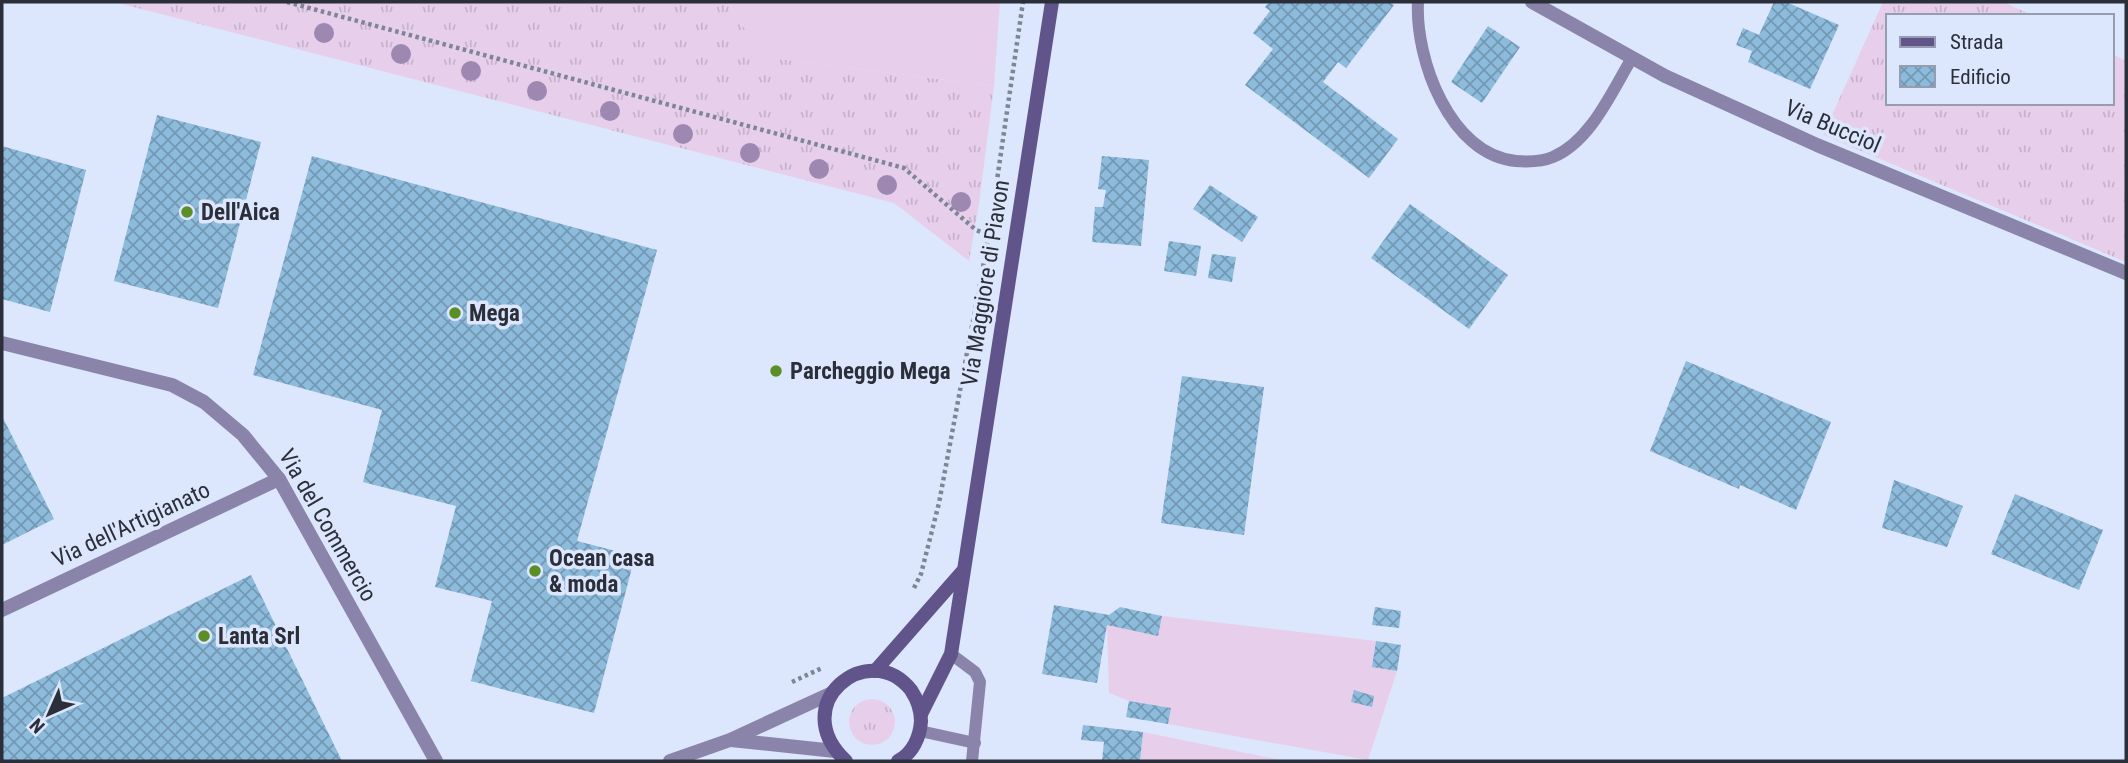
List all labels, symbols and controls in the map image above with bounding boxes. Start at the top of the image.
legend [1886,14,2114,105]
text: Strada [1950,30,2004,54]
text: Edificio [1950,65,2011,89]
street label: Via Bucciol [1781,94,1885,159]
street label: Via Maggiore di Piavon [956,178,1015,388]
place label: Dell'Aica [201,199,280,226]
marker: Dell'Aica [179,204,195,220]
place label: Mega [469,300,520,327]
marker: Mega [447,305,463,321]
place label: Parcheggio Mega [790,358,951,385]
marker: Parcheggio Mega [768,363,784,379]
street label: Via del Commercio [273,444,382,606]
street label: Via dell'Artigianato [48,476,214,573]
place label: Ocean casa & moda [549,545,655,598]
marker: Ocean casa & moda [527,563,543,579]
place label: Lanta Srl [218,623,300,650]
marker: Lanta Srl [196,628,212,644]
north arrow [14,679,84,749]
text: N [25,713,50,738]

